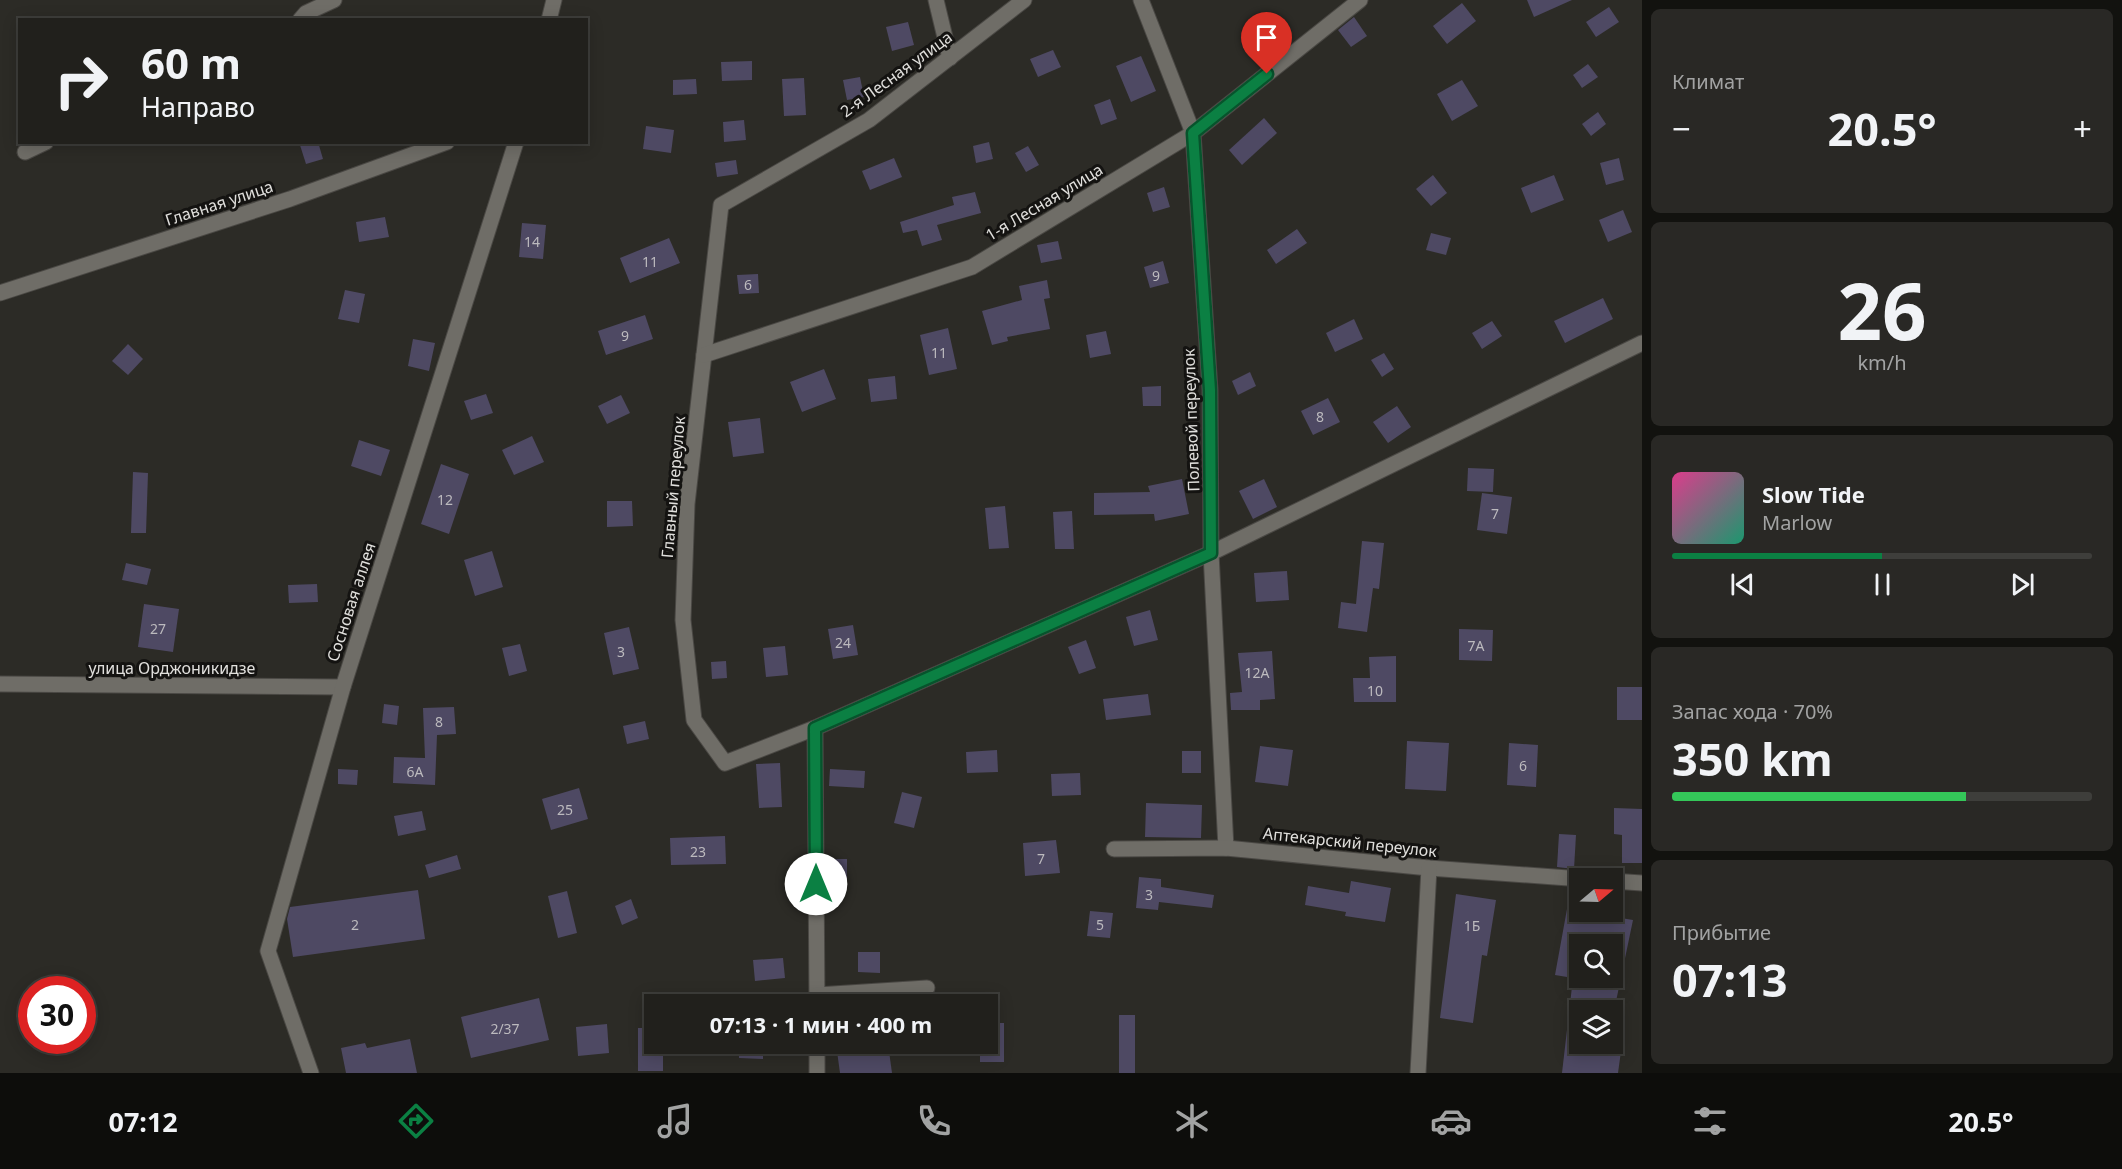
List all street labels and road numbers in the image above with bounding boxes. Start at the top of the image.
street label: 2-я Лесная улица [836,26,956,122]
street label: 1-я Лесная улица [981,158,1107,246]
street label: Главная улица [162,175,276,231]
street label: Полевой переулок [1177,347,1204,492]
street label: Главный переулок [656,415,690,559]
street label: Сосновая аллея [321,540,381,664]
street label: улица Орджоникидзе [89,657,256,679]
street label: Аптекарский переулок [1262,822,1438,862]

